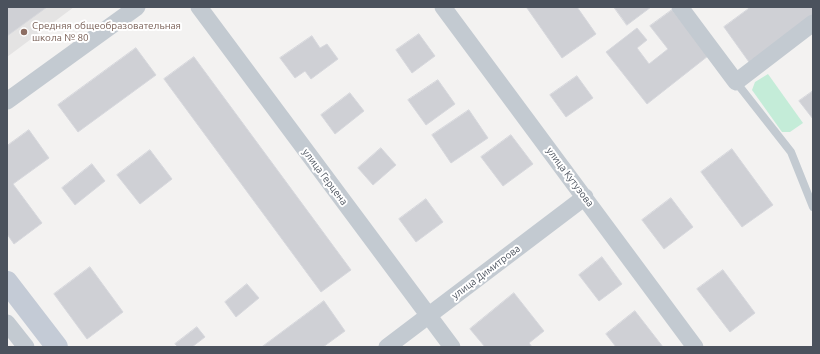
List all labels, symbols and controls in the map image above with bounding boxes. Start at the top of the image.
place label: Средняя общеобразовательная школа № 80 [32,20,181,44]
marker: Средняя общеобразовательная школа № 80 [19,27,29,37]
street label: улица Кутузова [544,145,596,209]
street label: улица Герцена [300,147,350,207]
street label: улица Димитрова [449,242,523,302]

